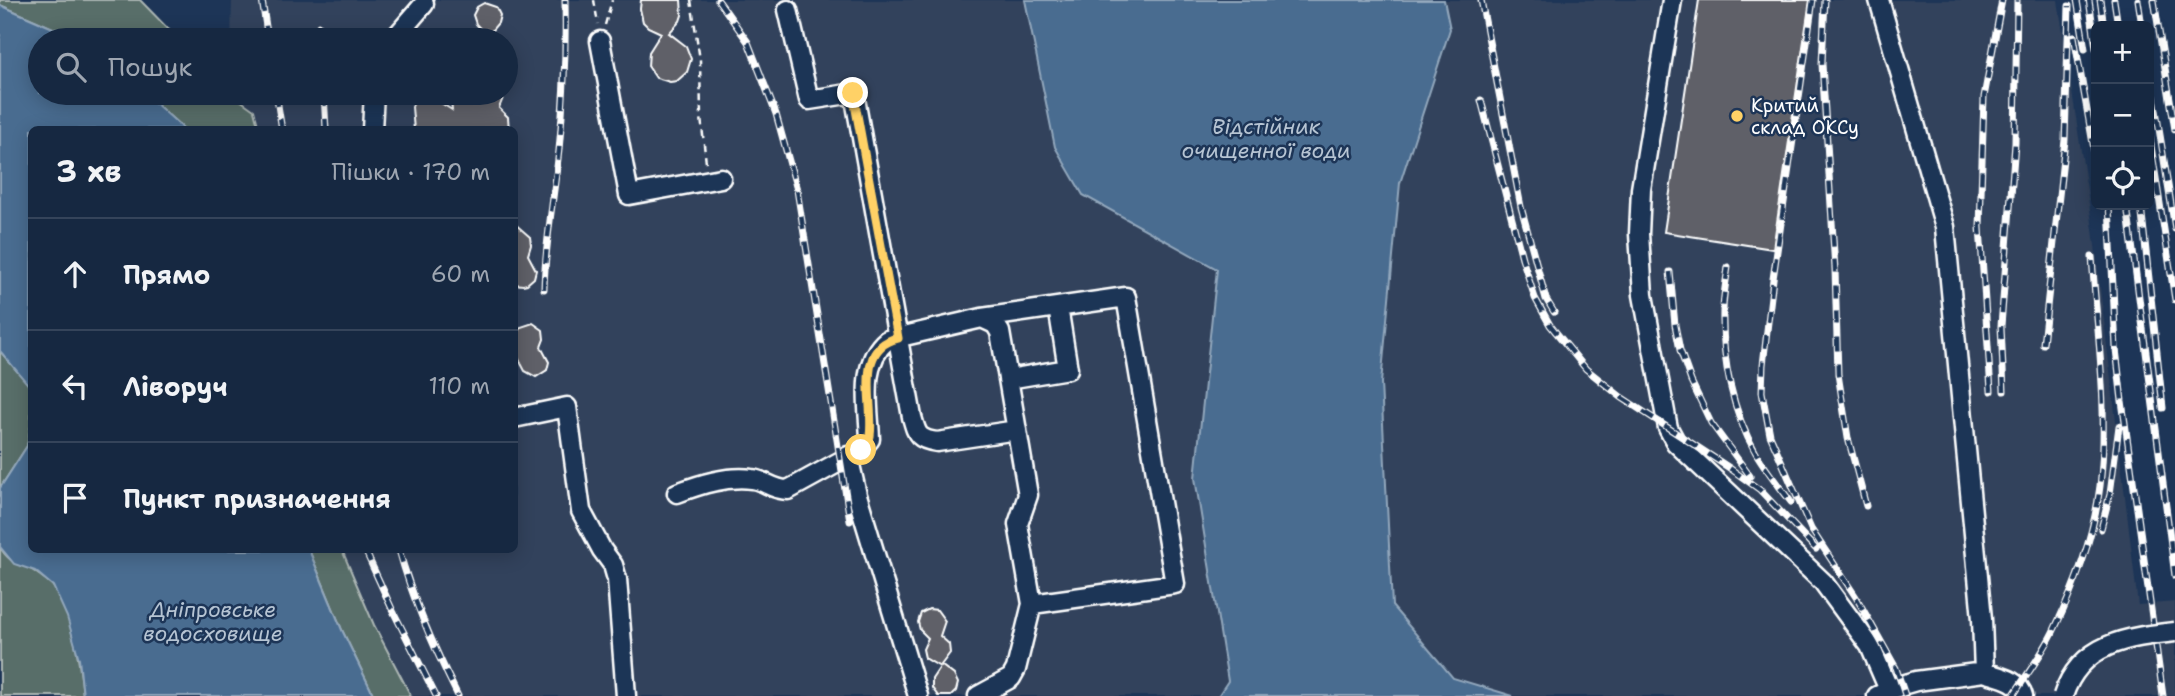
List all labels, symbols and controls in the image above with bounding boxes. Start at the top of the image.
map controls [2091,21,2154,210]
button: + [2091,21,2154,84]
search box [28,28,518,105]
icon: search [52,48,90,86]
text: Пошук [108,49,192,84]
route end [837,77,868,108]
button: − [2091,84,2154,147]
place label: Критий склад ОКСу [1751,93,1859,140]
marker: Критий склад ОКСу [1729,108,1745,124]
water label: Відстійник очищенної води [1181,113,1351,165]
button: locate [2091,147,2154,210]
text: 3 хв [56,151,121,192]
text: Пішки · 170 m [331,157,490,187]
icon: ahead [56,255,94,293]
text: Прямо [123,257,211,292]
text: 60 m [431,259,490,289]
icon: left [56,367,94,405]
text: Ліворуч [123,369,228,404]
text: 110 m [428,371,490,401]
route start [845,434,876,465]
icon: arrive [56,479,94,517]
text: Пункт призначення [123,481,391,516]
water label: Дніпровське водосховище [143,596,283,648]

